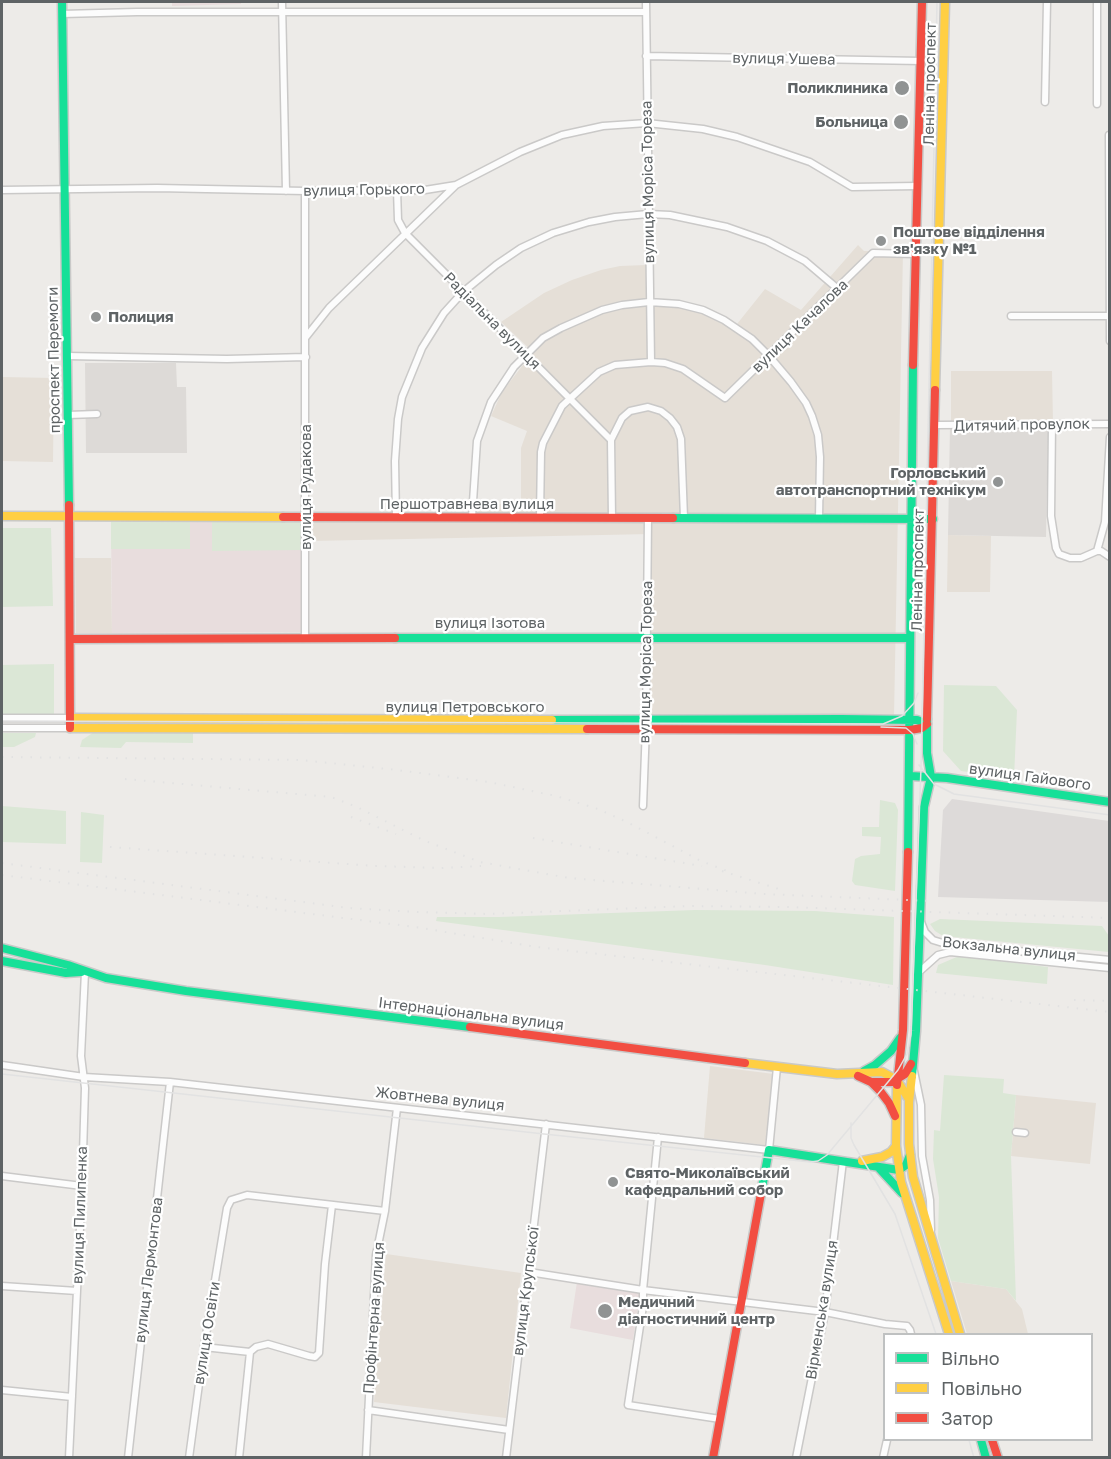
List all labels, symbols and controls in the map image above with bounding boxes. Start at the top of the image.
street label: Леніна проспект [920,22,940,146]
street label: вулиця Ушева [732,49,836,69]
place label: Поликлиника [787,79,888,97]
marker: Поликлиника [893,79,911,97]
street label: вулиця Моріса Тореза [638,100,658,264]
place label: Больница [815,113,888,131]
marker: Больница [892,113,910,131]
street label: вулиця Горького [303,180,425,200]
place label: Поштове відділення зв'язку №1 [893,223,1045,258]
marker: Поштове відділення зв'язку №1 [874,234,888,248]
street label: Радіальна вулиця [440,269,544,373]
street label: вулиця Качалова [748,276,852,376]
street label: проспект Перемоги [44,287,64,433]
place label: Полиция [108,308,174,326]
marker: Полиция [89,310,103,324]
street label: Дитячий провулок [954,415,1090,435]
street label: вулиця Рудакова [297,424,315,550]
place label: Горловський автотранспортний технікум [776,464,986,499]
marker: Горловський автотранспортний технікум [991,475,1005,489]
street label: Першотравнева вулиця [380,495,554,513]
street label: Леніна проспект [908,508,928,632]
street label: вулиця Моріса Тореза [636,580,656,744]
street label: вулиця Ізотова [435,614,545,632]
street label: вулиця Петровського [386,698,544,716]
street label: вулиця Гайового [968,760,1092,794]
street label: Вокзальна вулиця [941,933,1077,965]
street label: Інтернаціональна вулиця [377,994,565,1034]
street label: Жовтнева вулиця [375,1083,505,1115]
street label: вулиця Пилипенка [69,1146,91,1284]
place label: Свято-Миколаївський кафедральний собор [625,1164,790,1199]
marker: Свято-Миколаївський кафедральний собор [606,1175,620,1189]
street label: вулиця Лермонтова [131,1196,167,1344]
street label: вулиця Крупської [509,1225,543,1357]
street label: Вірменська вулиця [802,1239,842,1381]
street label: Профінтерна вулиця [360,1241,388,1395]
street label: вулиця Освіти [190,1280,224,1386]
place label: Медичний діагностичний центр [618,1293,775,1328]
marker: Медичний діагностичний центр [596,1302,614,1320]
legend [883,1333,1093,1441]
text: Вільно [941,1347,1000,1369]
text: Повільно [941,1377,1022,1399]
text: Затор [941,1407,993,1429]

